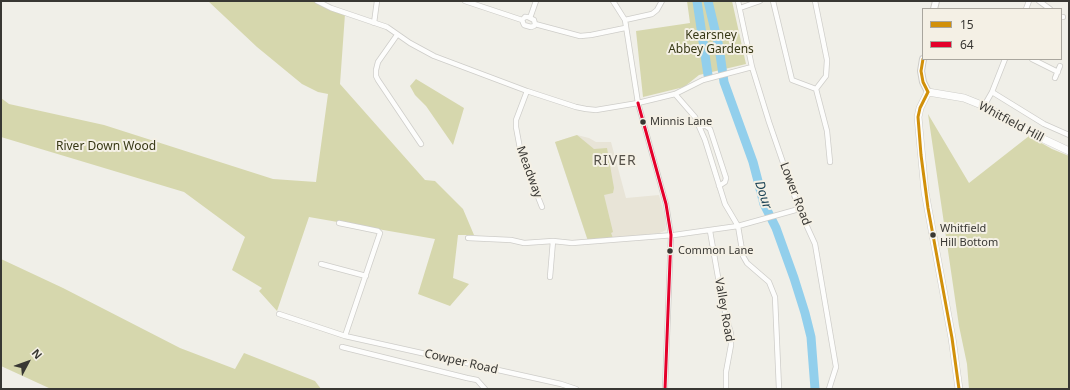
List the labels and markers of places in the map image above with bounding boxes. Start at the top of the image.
place label: Minnis Lane [650,115,712,129]
marker: Minnis Lane [638,117,648,127]
place label: Whitfield Hill Bottom [940,222,998,248]
marker: Whitfield Hill Bottom [928,230,938,240]
place label: Common Lane [678,244,753,258]
marker: Common Lane [665,246,675,256]

